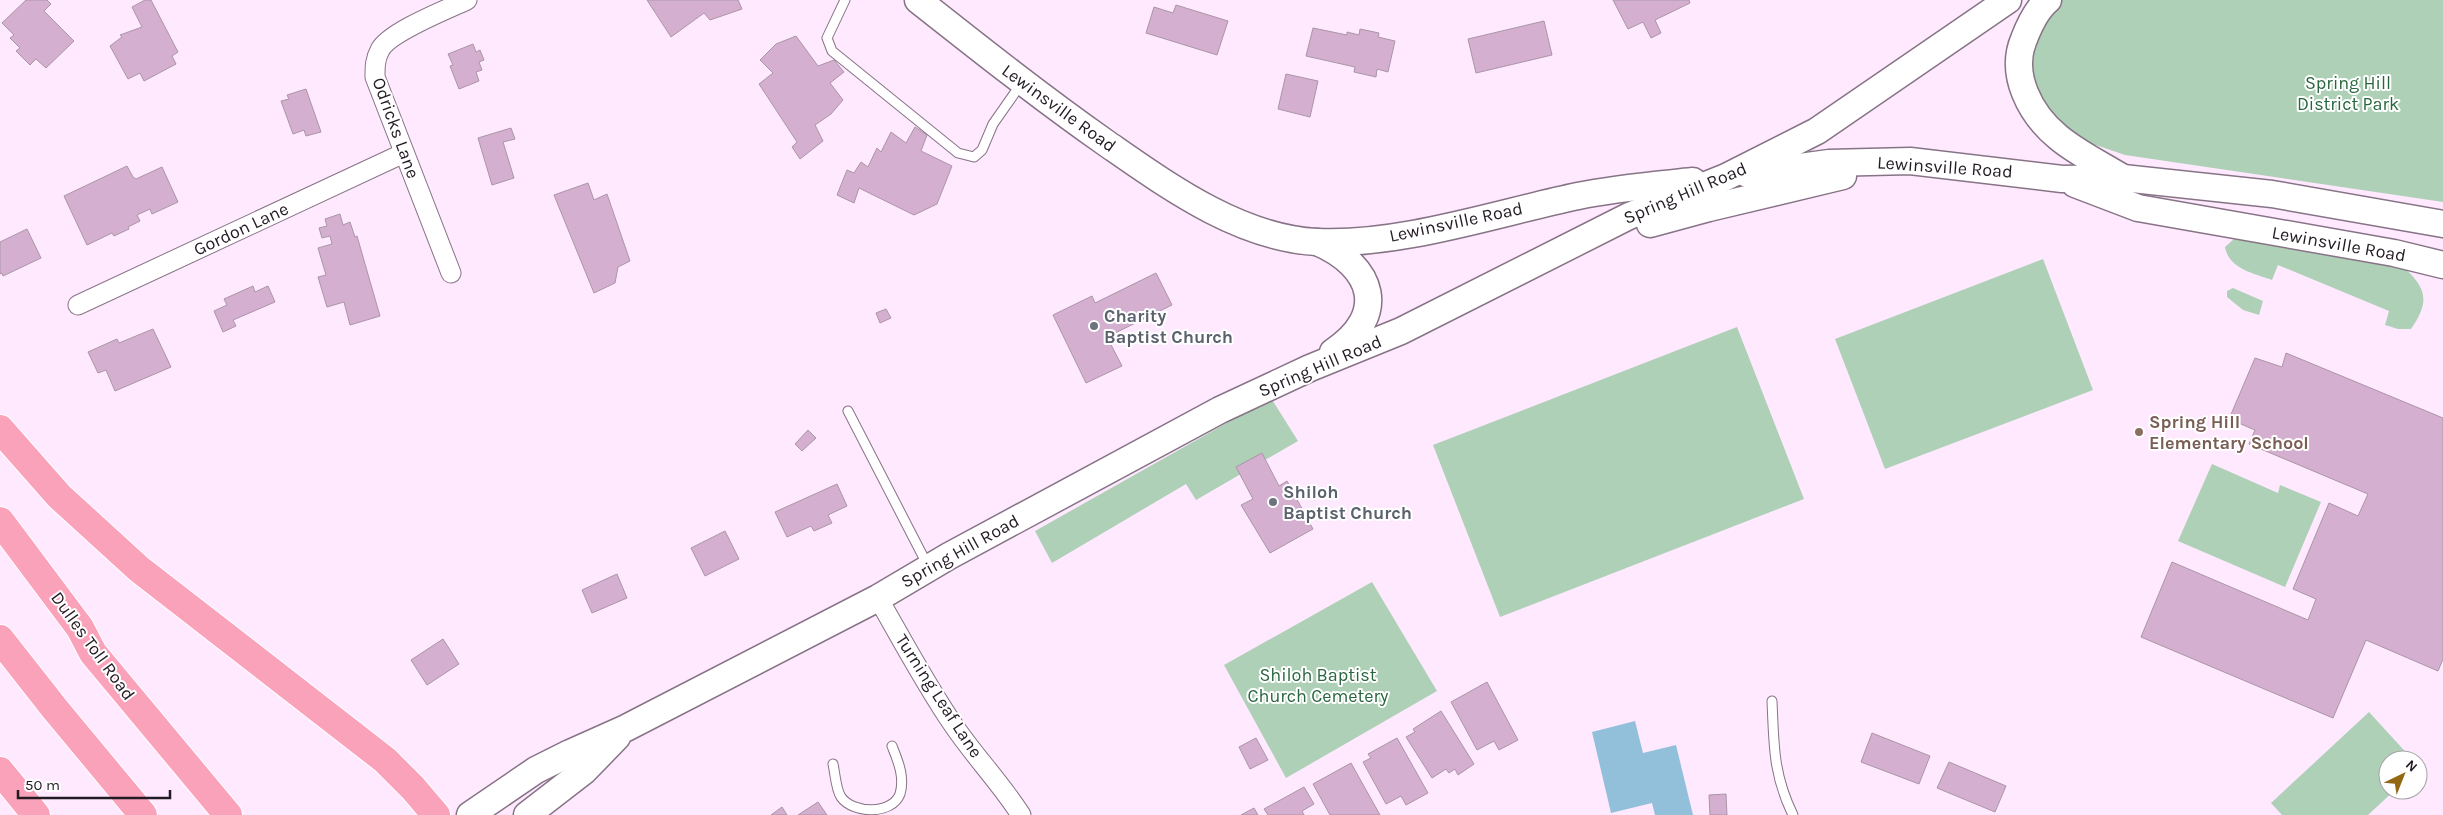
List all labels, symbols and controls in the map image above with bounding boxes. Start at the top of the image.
street label: Lewinsville Road [998,59,1120,157]
park label: Spring Hill District Park [2297,72,2399,115]
street label: Odricks Lane [368,75,424,181]
street label: Lewinsville Road [1876,151,2014,183]
street label: Spring Hill Road [1620,157,1750,229]
street label: Gordon Lane [190,197,292,261]
street label: Lewinsville Road [1387,197,1525,247]
street label: Lewinsville Road [2270,221,2408,267]
place label: Charity Baptist Church [1104,305,1233,348]
marker: Charity Baptist Church [1088,320,1100,332]
street label: Spring Hill Road [1255,330,1385,402]
place label: Spring Hill Elementary School [2149,411,2309,454]
marker: Spring Hill Elementary School [2133,426,2145,438]
place label: Shiloh Baptist Church [1283,481,1412,524]
marker: Shiloh Baptist Church [1267,496,1279,508]
street label: Spring Hill Road [897,509,1023,593]
street label: Dulles Toll Road [46,587,140,705]
street label: Turning Leaf Lane [891,630,987,762]
park label: Shiloh Baptist Church Cemetery [1248,664,1389,707]
north arrow [2378,750,2428,800]
text: N [2402,756,2421,776]
scale bar [18,768,170,800]
text: 50 m [25,776,60,794]

